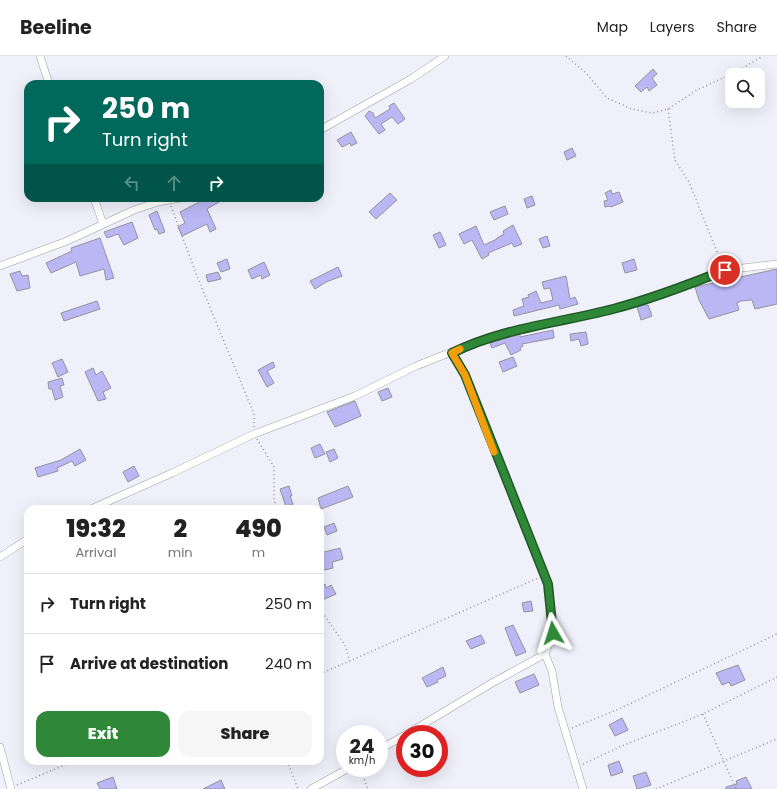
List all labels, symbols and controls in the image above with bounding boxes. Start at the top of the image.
text: Beeline [20,14,92,41]
text: Map [597,17,628,37]
text: Layers [650,17,694,37]
text: Share [716,17,757,37]
map controls [725,68,765,108]
button: search [725,68,765,108]
text: 250 m [102,89,190,128]
icon: right [36,96,88,148]
text: Turn right [102,127,188,152]
icon: left [121,172,143,194]
icon: ahead [163,172,185,194]
icon: right [205,172,227,194]
pin [708,253,742,287]
icon: arrive [714,259,736,281]
text: 19:32 [66,512,126,545]
text: 2 [173,512,187,545]
text: 490 [235,512,282,545]
text: Arrival [75,543,116,562]
text: min [168,543,193,562]
text: m [252,543,265,562]
icon: right [36,593,58,615]
text: Turn right [70,593,146,614]
text: 250 m [265,593,312,614]
position arrow [532,612,574,654]
icon: arrive [36,653,58,675]
text: Arrive at destination [70,653,228,674]
text: 240 m [265,653,312,674]
button: Exit [36,711,170,757]
button: Share [178,711,312,757]
speed limit sign: 30 [396,725,448,777]
text: 24 [350,732,374,760]
text: km/h [349,753,375,768]

